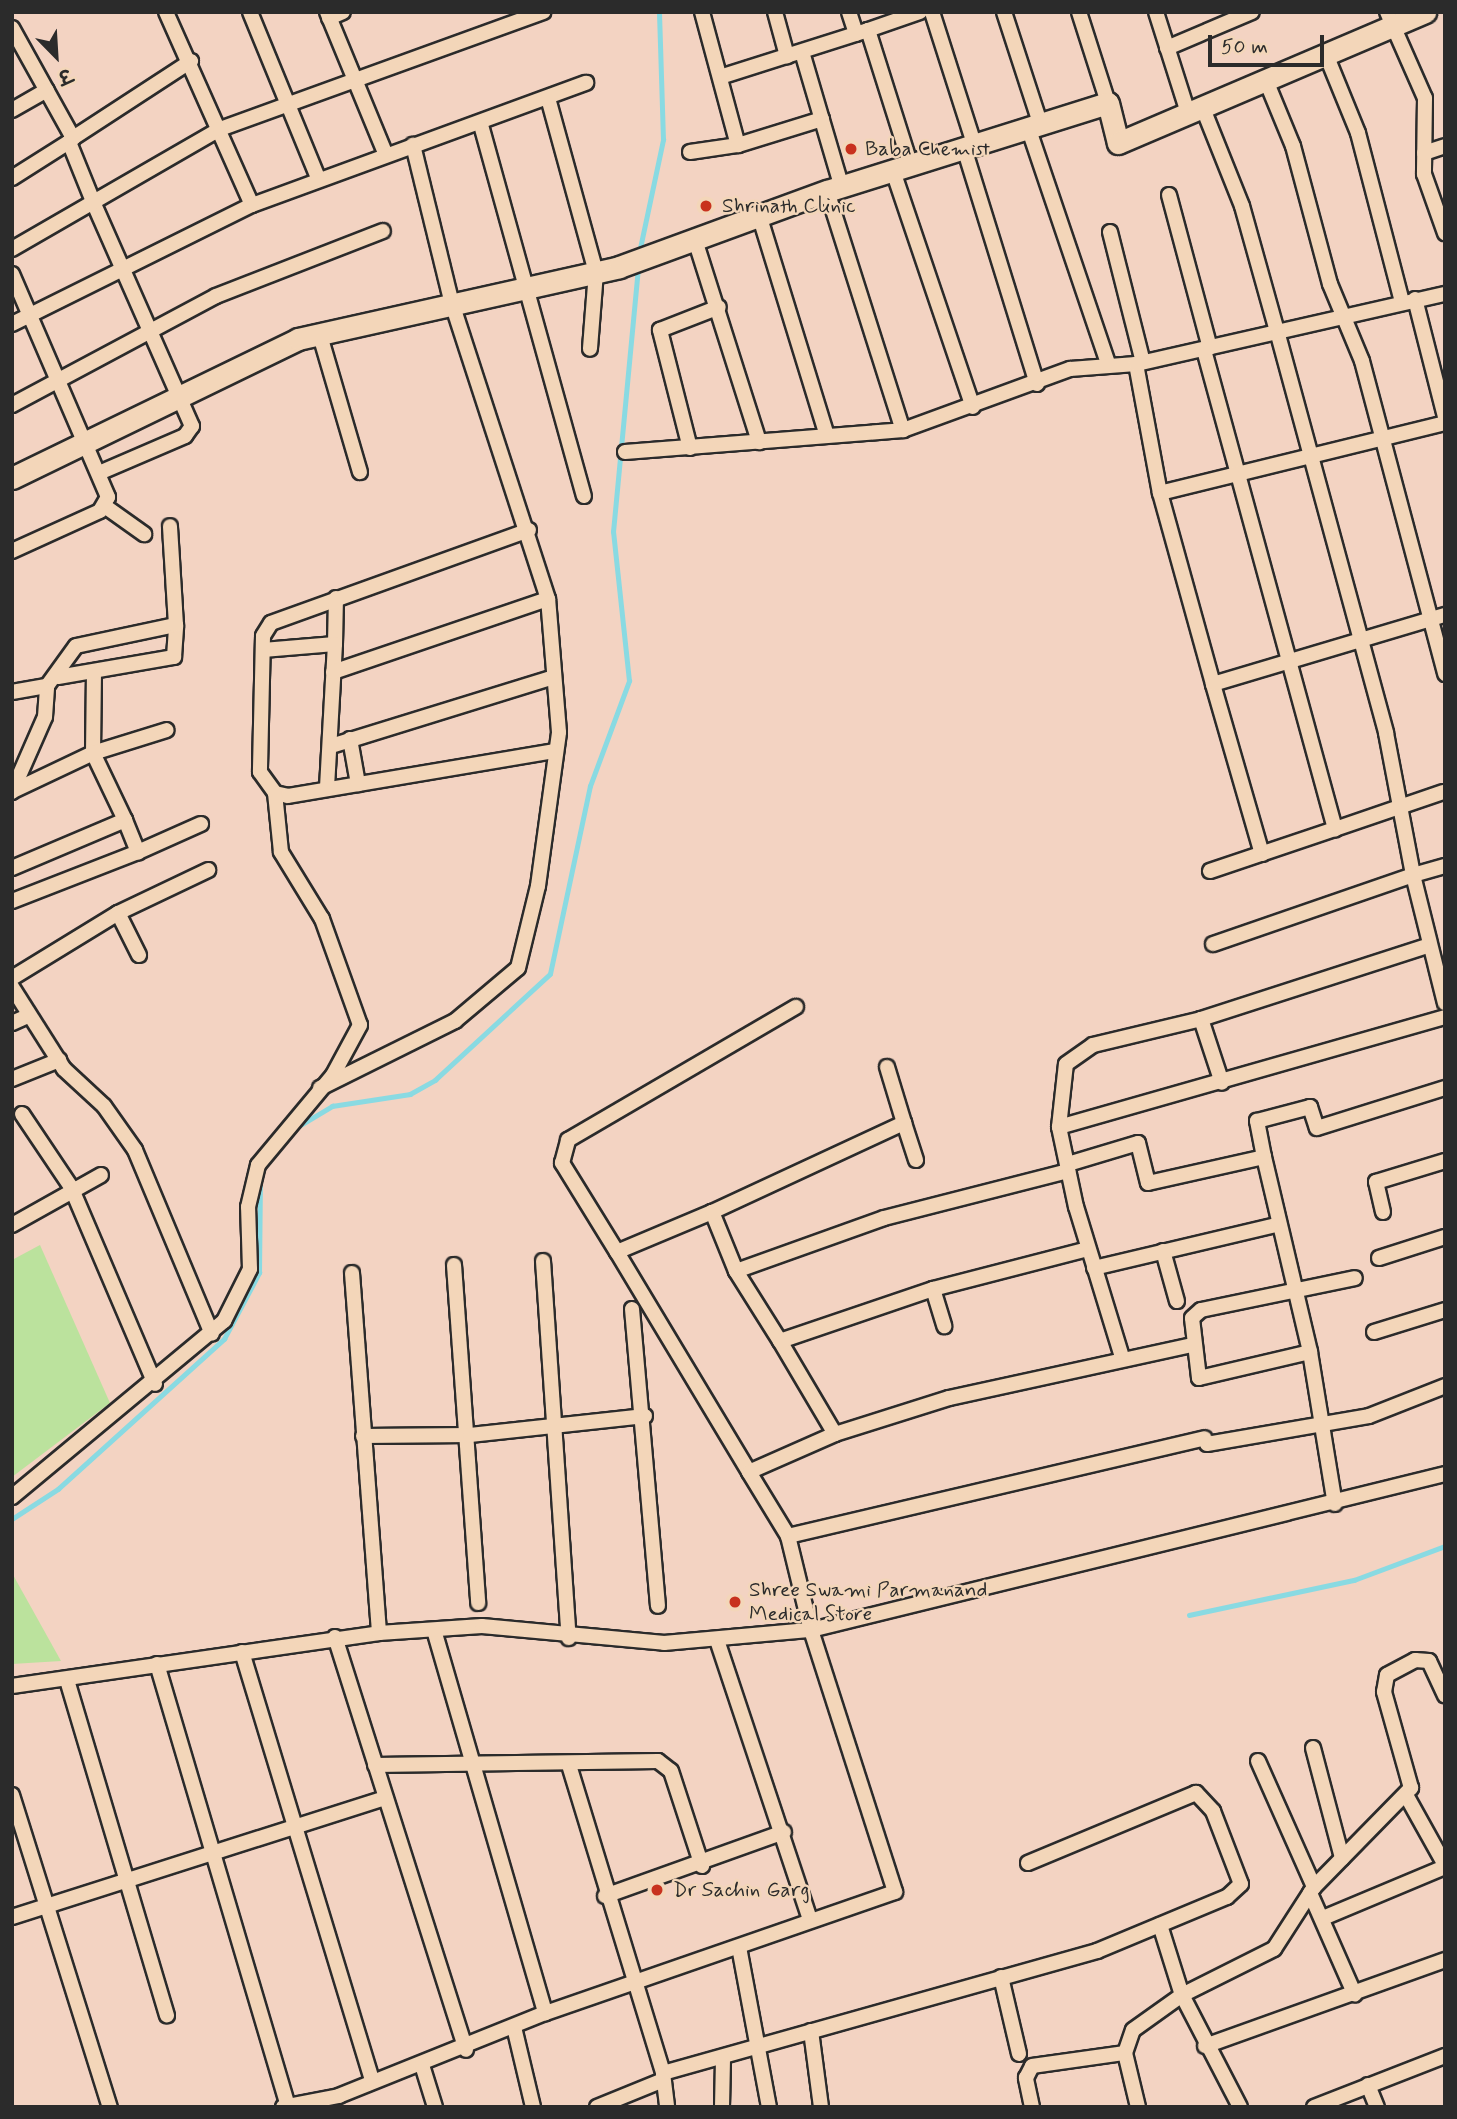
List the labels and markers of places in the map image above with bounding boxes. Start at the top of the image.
place label: Baba Chemist [865,136,996,162]
marker: Baba Chemist [843,141,859,157]
place label: Shrinath Clinic [722,193,856,219]
marker: Shrinath Clinic [696,196,716,216]
place label: Shree Swami Parmanand Medical Store [749,1577,985,1627]
marker: Shree Swami Parmanand Medical Store [727,1594,743,1610]
place label: Dr Sachin Garg [673,1877,809,1903]
marker: Dr Sachin Garg [647,1880,667,1900]

